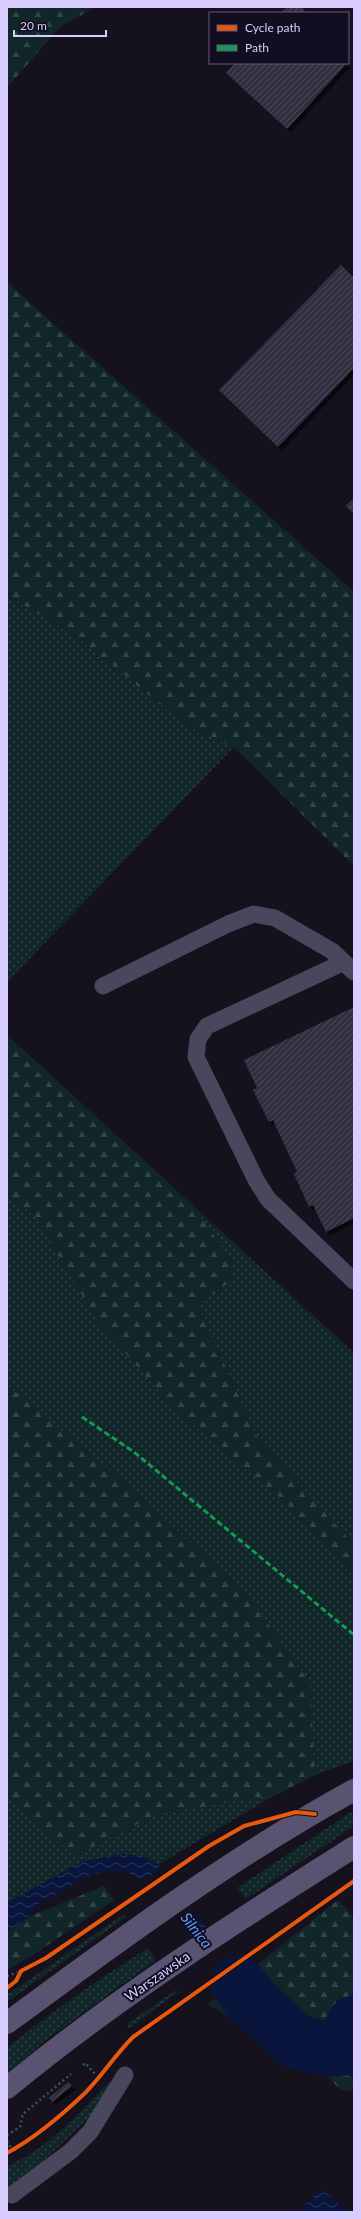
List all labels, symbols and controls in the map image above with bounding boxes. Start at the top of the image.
scale bar [14,12,106,38]
legend [209,12,349,64]
text: 20 m [20,18,47,33]
text: Cycle path [245,20,300,35]
text: Path [245,40,269,55]
water label: Silnica [178,1909,217,1952]
street label: Warszawska [121,1947,193,2005]

